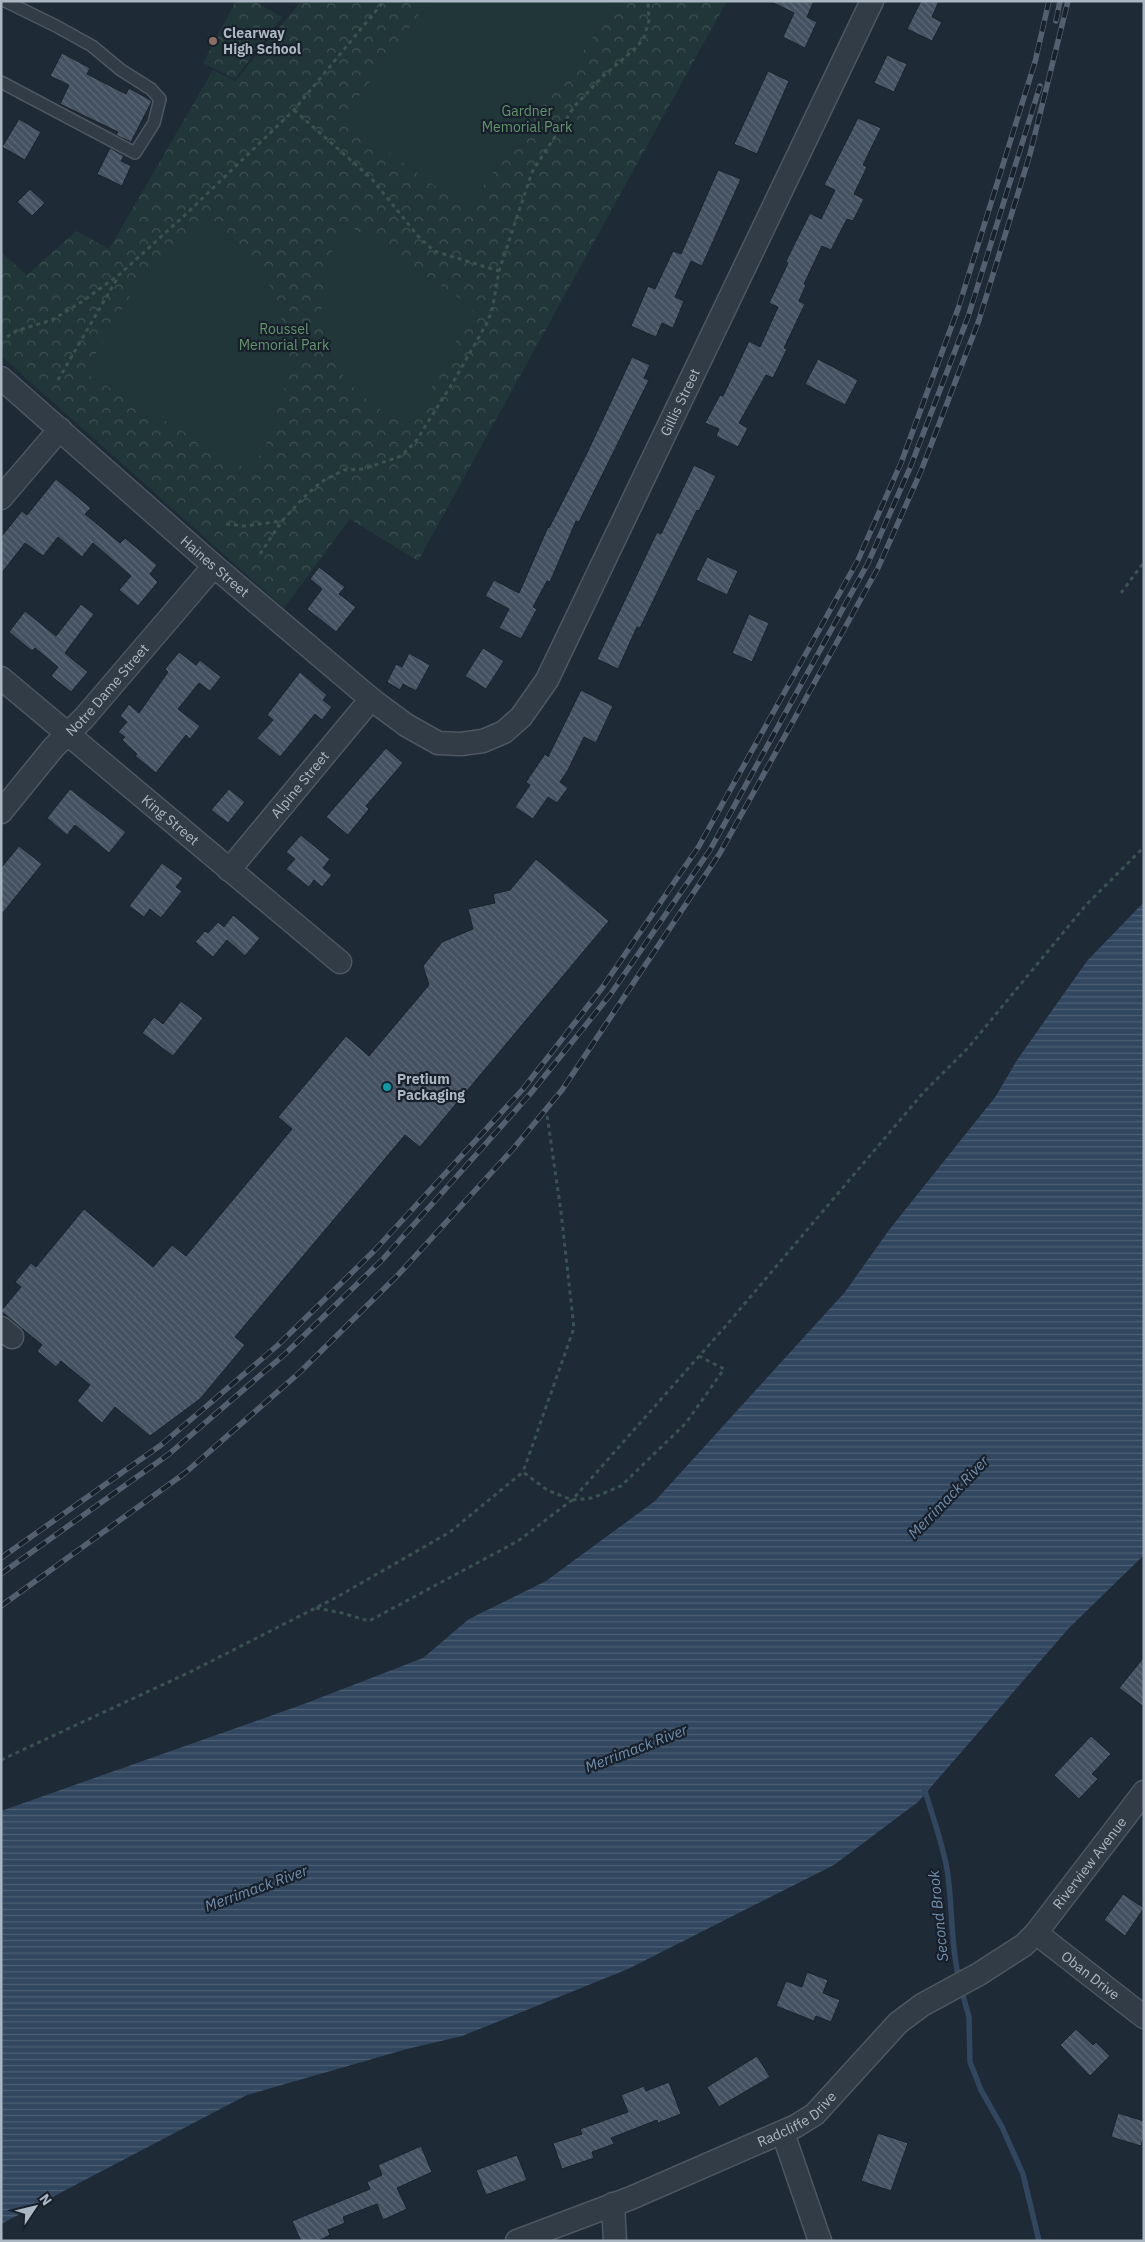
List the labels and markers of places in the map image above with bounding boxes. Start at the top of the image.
place label: Clearway High School [223,24,301,58]
marker: Clearway High School [207,35,219,47]
place label: Pretium Packaging [397,1070,465,1104]
marker: Pretium Packaging [381,1081,393,1093]

